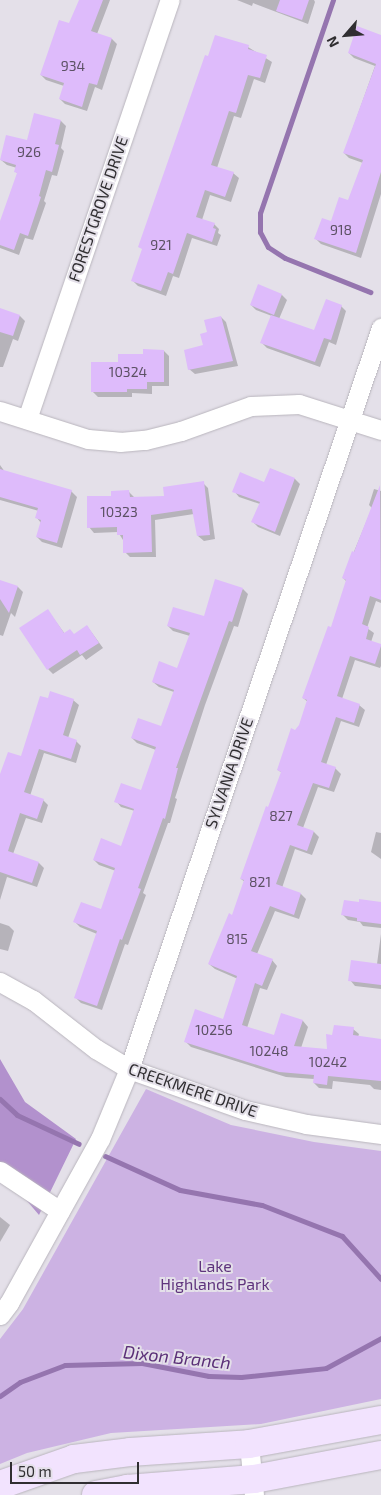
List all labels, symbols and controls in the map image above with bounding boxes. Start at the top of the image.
north arrow [321,10,371,60]
text: N [322,34,342,50]
house number: 934 [61,58,85,74]
street label: FORESTGROVE DRIVE [64,134,132,284]
house number: 926 [17,144,41,160]
house number: 918 [330,222,352,238]
house number: 921 [150,237,172,253]
house number: 10324 [109,364,147,380]
house number: 10323 [100,504,138,520]
street label: SYLVANIA DRIVE [201,715,257,831]
house number: 827 [269,808,293,824]
house number: 821 [249,874,271,890]
house number: 815 [226,931,248,947]
house number: 10256 [195,1022,233,1038]
house number: 10248 [250,1043,288,1059]
house number: 10242 [309,1054,347,1070]
street label: CREEKMERE DRIVE [126,1059,260,1121]
park label: Lake Highlands Park [160,1256,270,1294]
water label: Dixon Branch [122,1341,232,1373]
scale bar [12,1452,141,1484]
text: 50 m [18,1462,52,1480]

